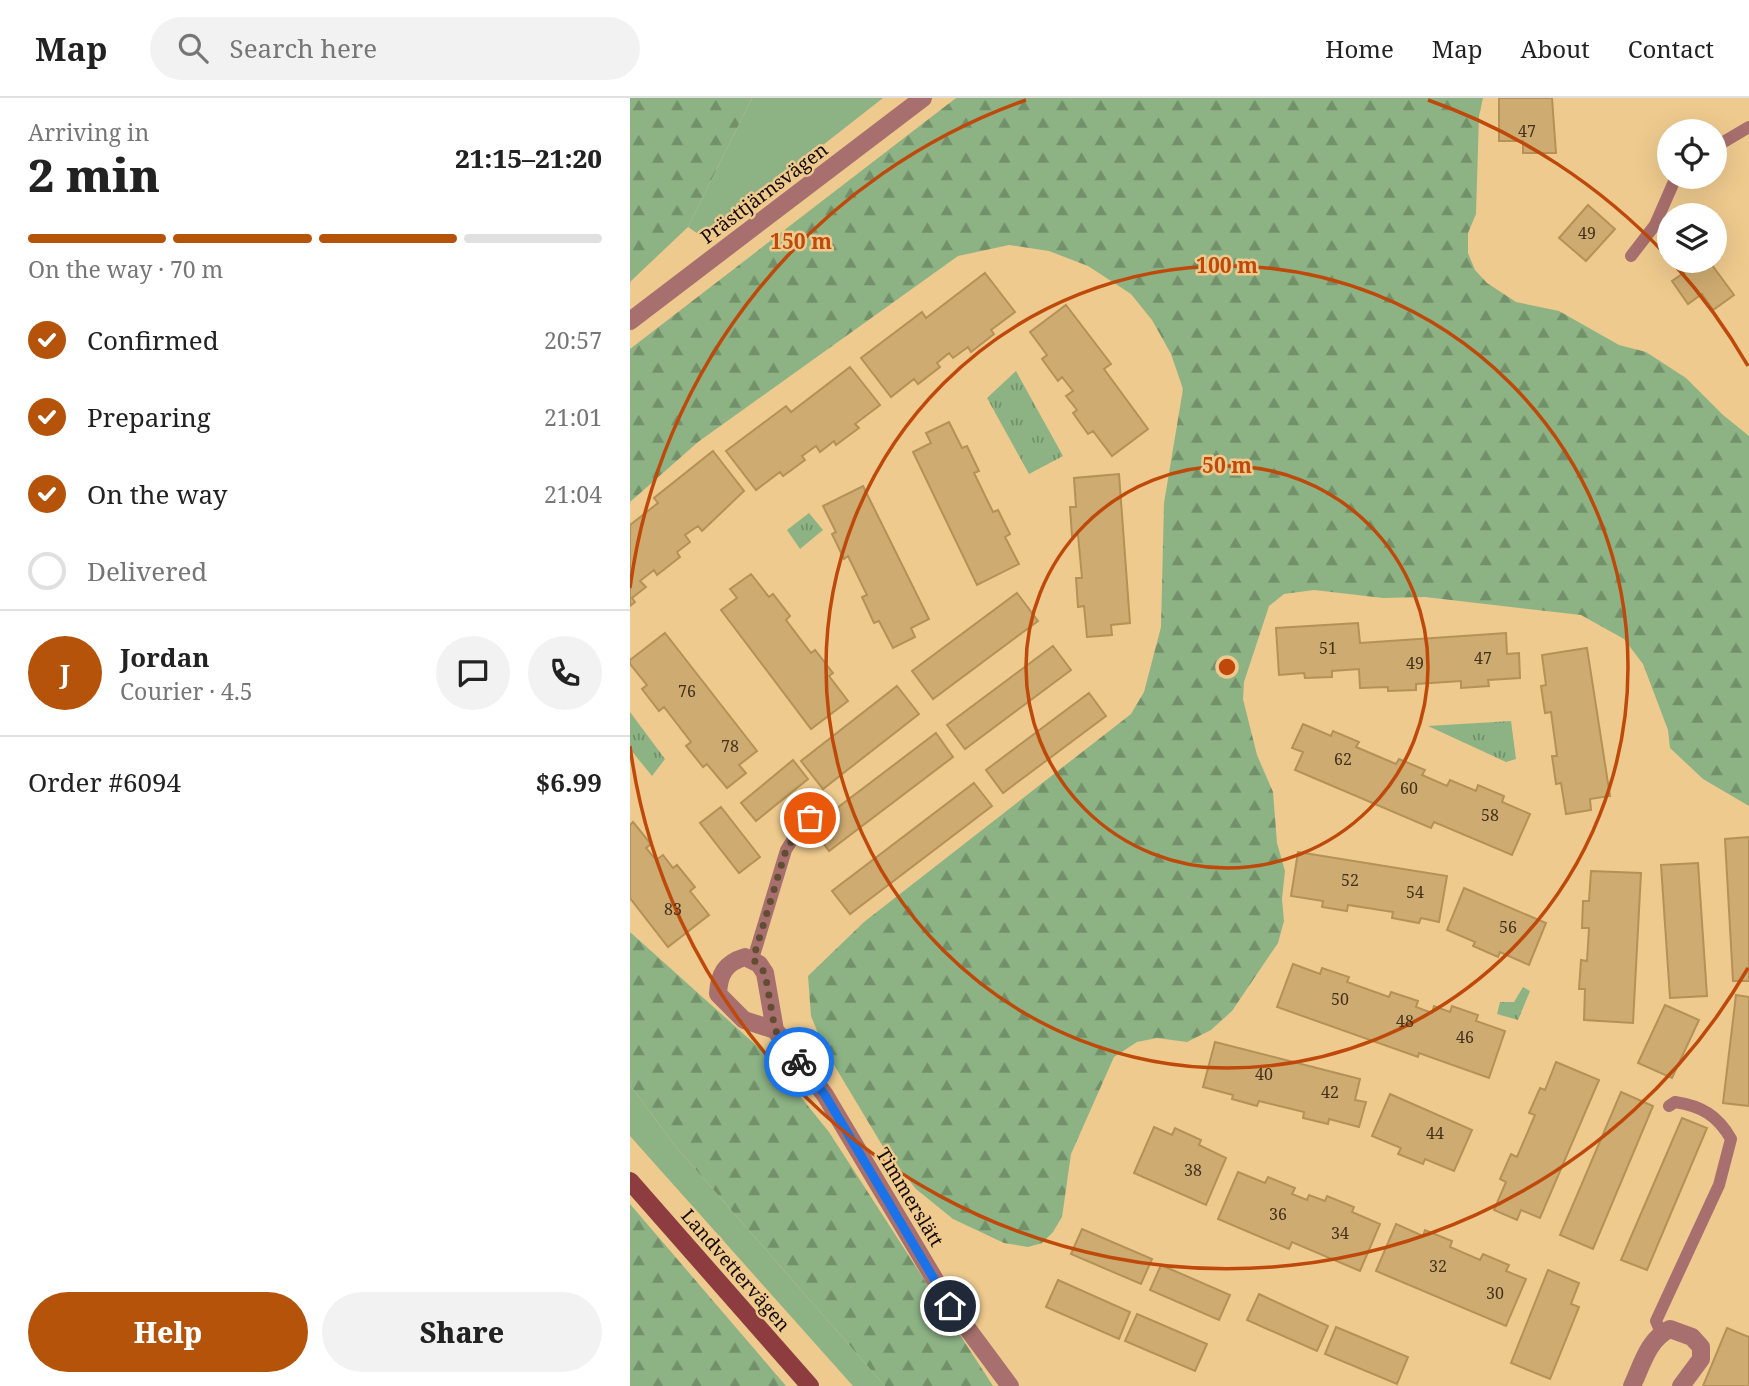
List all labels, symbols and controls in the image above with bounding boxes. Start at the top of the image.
search box [150,17,640,80]
text: Map [35,26,108,71]
icon: search [174,29,212,67]
text: Search here [230,30,377,66]
text: Home [1325,32,1394,65]
text: Map [1432,32,1483,65]
text: About [1521,32,1590,65]
text: Contact [1628,32,1714,65]
text: Arriving in [28,116,149,148]
map controls [1657,119,1727,273]
button: locate [1657,119,1727,189]
house number: 47 [1518,120,1536,142]
street label: Prästtjärnsvägen [695,137,833,249]
text: 21:15–21:20 [455,140,602,176]
text: 2 min [28,143,160,205]
button: layers [1657,203,1727,273]
house number: 49 [1578,222,1596,244]
text: 150 m [770,227,832,255]
text: 100 m [1196,251,1258,279]
text: On the way · 70 m [28,253,223,285]
icon: check [28,321,66,359]
text: Confirmed [87,322,219,358]
text: 20:57 [544,324,602,356]
icon: check [28,398,66,436]
text: Preparing [87,399,211,435]
text: 21:01 [544,401,602,433]
text: 50 m [1202,451,1252,479]
icon: check [28,475,66,513]
text: On the way [87,476,227,512]
text: 21:04 [544,478,602,510]
text: Delivered [87,553,207,589]
button: chat [436,636,510,710]
button: phone [528,636,602,710]
house number: 51 [1319,637,1337,659]
text: Jordan [120,639,210,675]
house number: 47 [1474,647,1492,669]
house number: 49 [1406,652,1424,674]
text: J [60,655,70,691]
centre of rings [1215,655,1239,679]
text: Courier · 4.5 [120,675,253,707]
house number: 76 [678,680,696,702]
house number: 78 [721,735,739,757]
house number: 62 [1334,748,1352,770]
text: Order #6094 [28,764,181,800]
text: $6.99 [536,764,602,800]
house number: 60 [1400,777,1418,799]
pin [780,788,840,848]
icon: bag [791,799,829,837]
house number: 58 [1481,804,1499,826]
house number: 52 [1341,869,1359,891]
house number: 54 [1406,881,1424,903]
house number: 83 [664,898,682,920]
house number: 56 [1499,916,1517,938]
house number: 50 [1331,988,1349,1010]
house number: 48 [1396,1010,1414,1032]
house number: 46 [1456,1026,1474,1048]
courier [764,1027,834,1097]
icon: bike [780,1043,818,1081]
house number: 40 [1255,1063,1273,1085]
house number: 42 [1321,1081,1339,1103]
house number: 44 [1426,1122,1444,1144]
street label: Timmerslätt [870,1143,950,1252]
house number: 38 [1184,1159,1202,1181]
street label: Landvettervägen [676,1203,796,1337]
house number: 36 [1269,1203,1287,1225]
house number: 34 [1331,1222,1349,1244]
house number: 32 [1429,1255,1447,1277]
pin [920,1276,980,1336]
house number: 30 [1486,1282,1504,1304]
icon: home [931,1287,969,1325]
button: Help [28,1292,308,1372]
button: Share [322,1292,602,1372]

